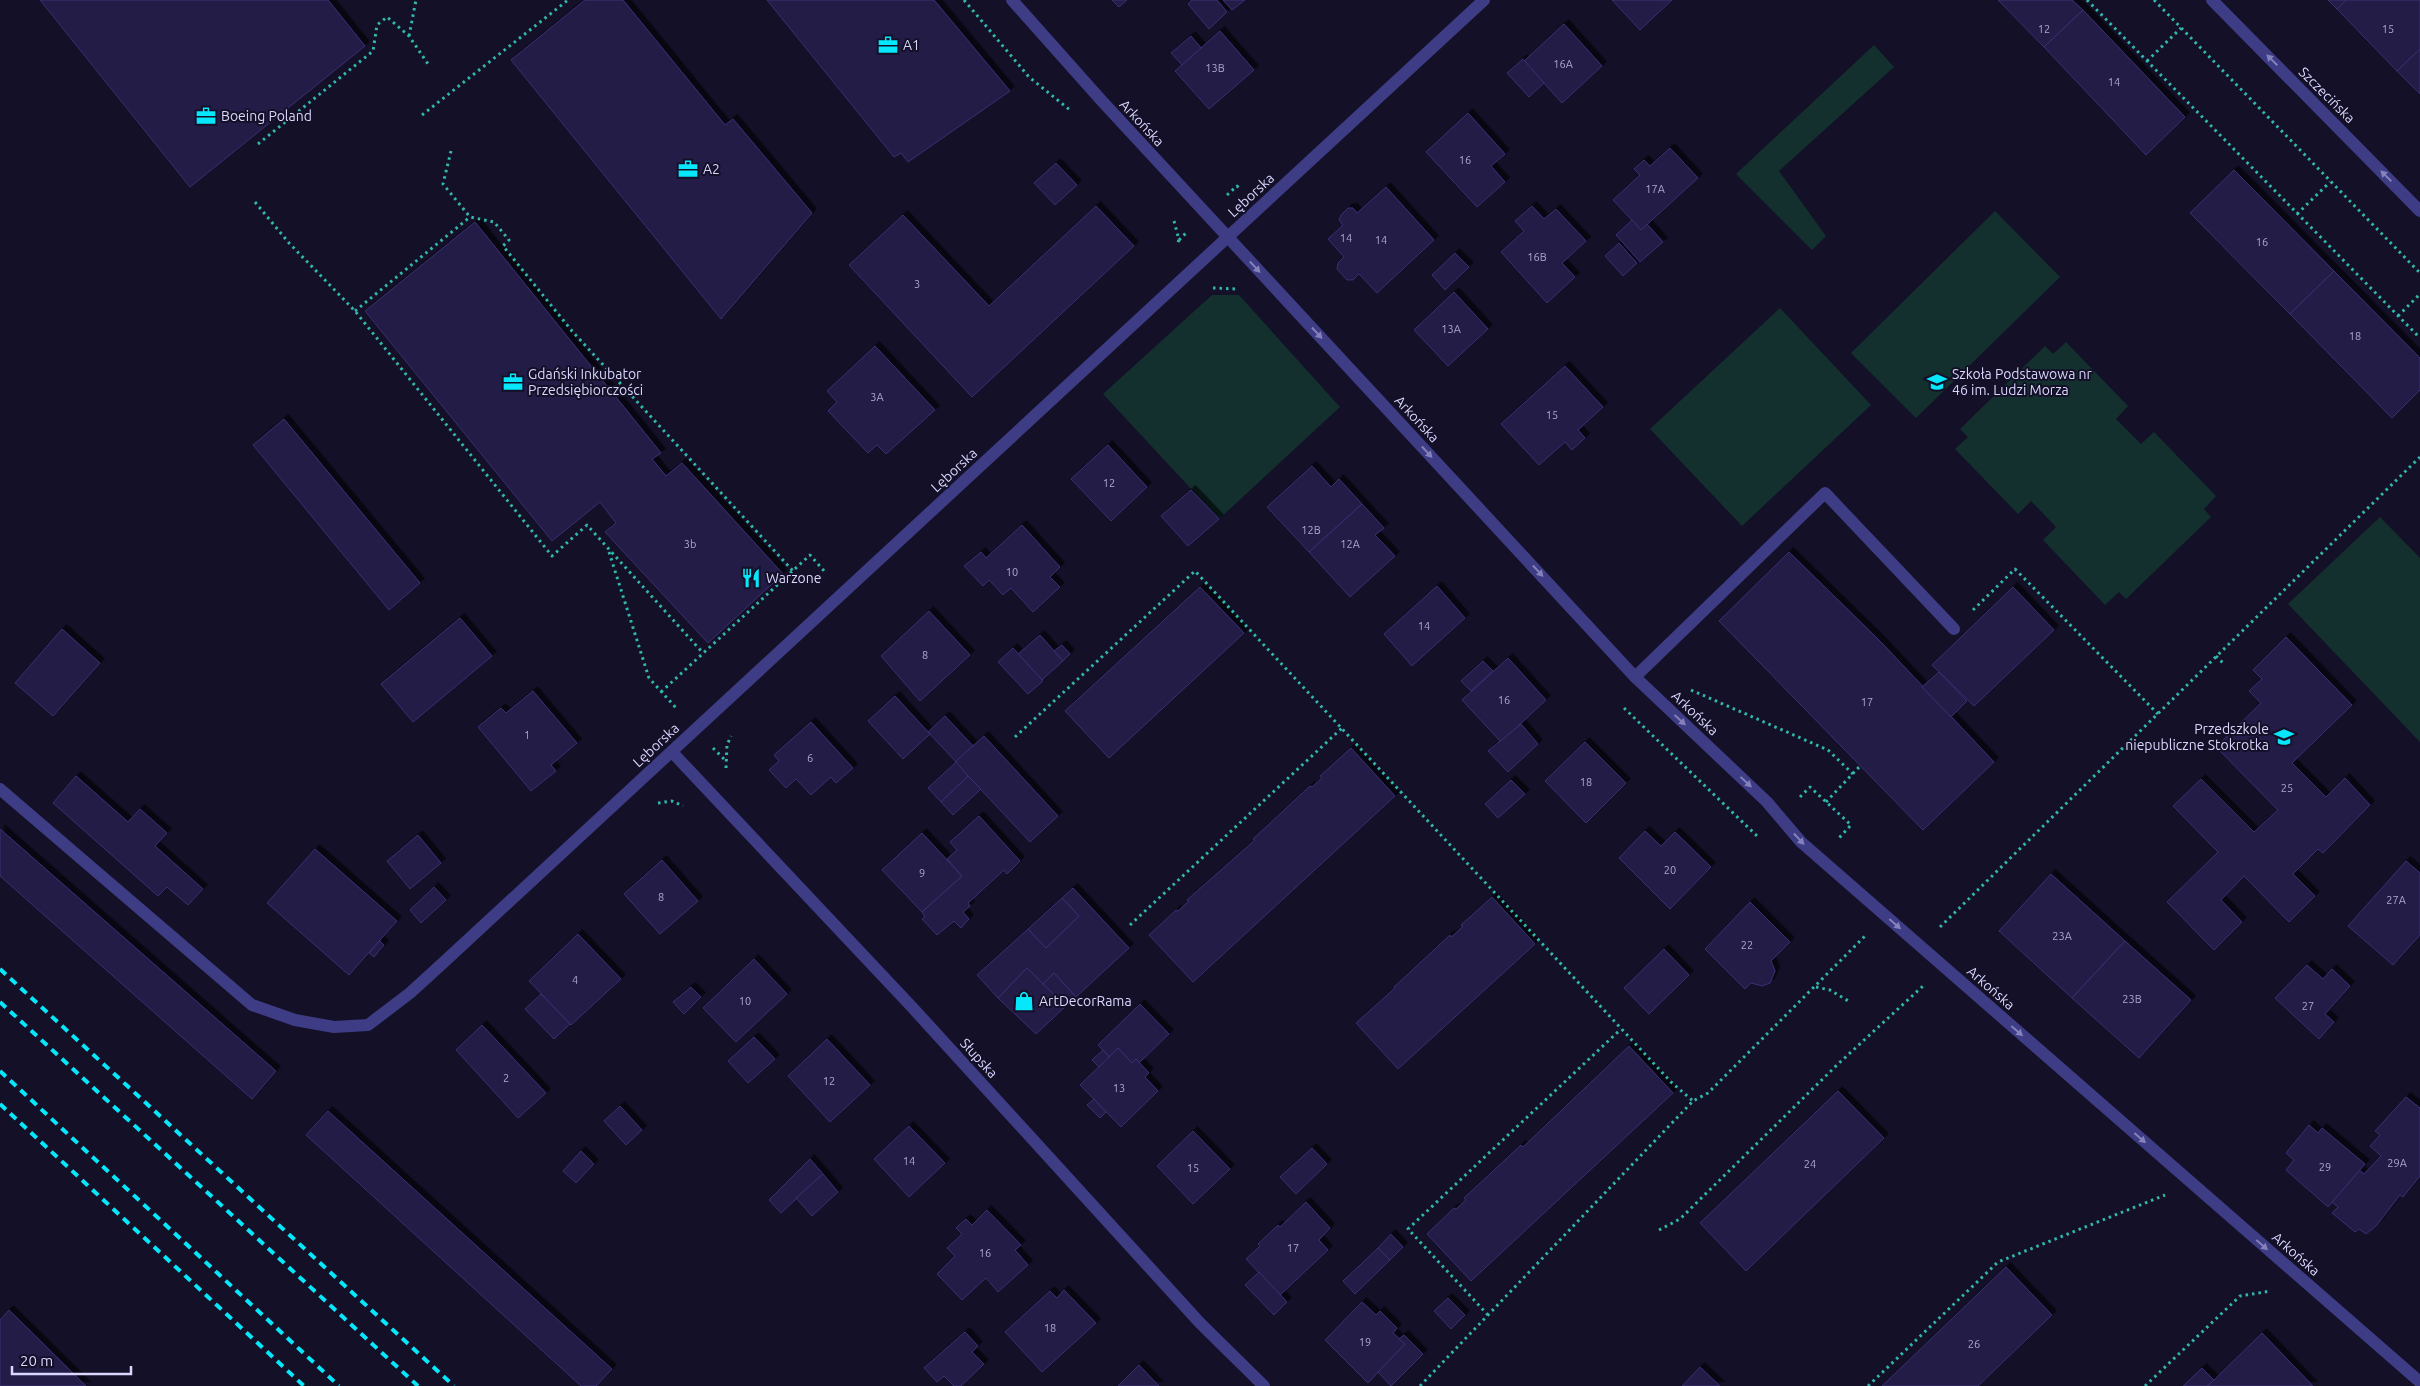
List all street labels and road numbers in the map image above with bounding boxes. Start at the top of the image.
street label: Szczecińska [2296,64,2358,126]
street label: Arkońska [1116,96,1168,150]
street label: Lęborska [1225,170,1277,220]
street label: Arkońska [1391,392,1443,446]
street label: Lęborska [928,445,980,495]
street label: Arkońska [1668,687,1722,739]
street label: Lęborska [630,720,682,770]
street label: Arkońska [1964,963,2018,1013]
street label: Słupska [957,1035,1001,1081]
street label: Arkońska [2269,1229,2323,1279]

